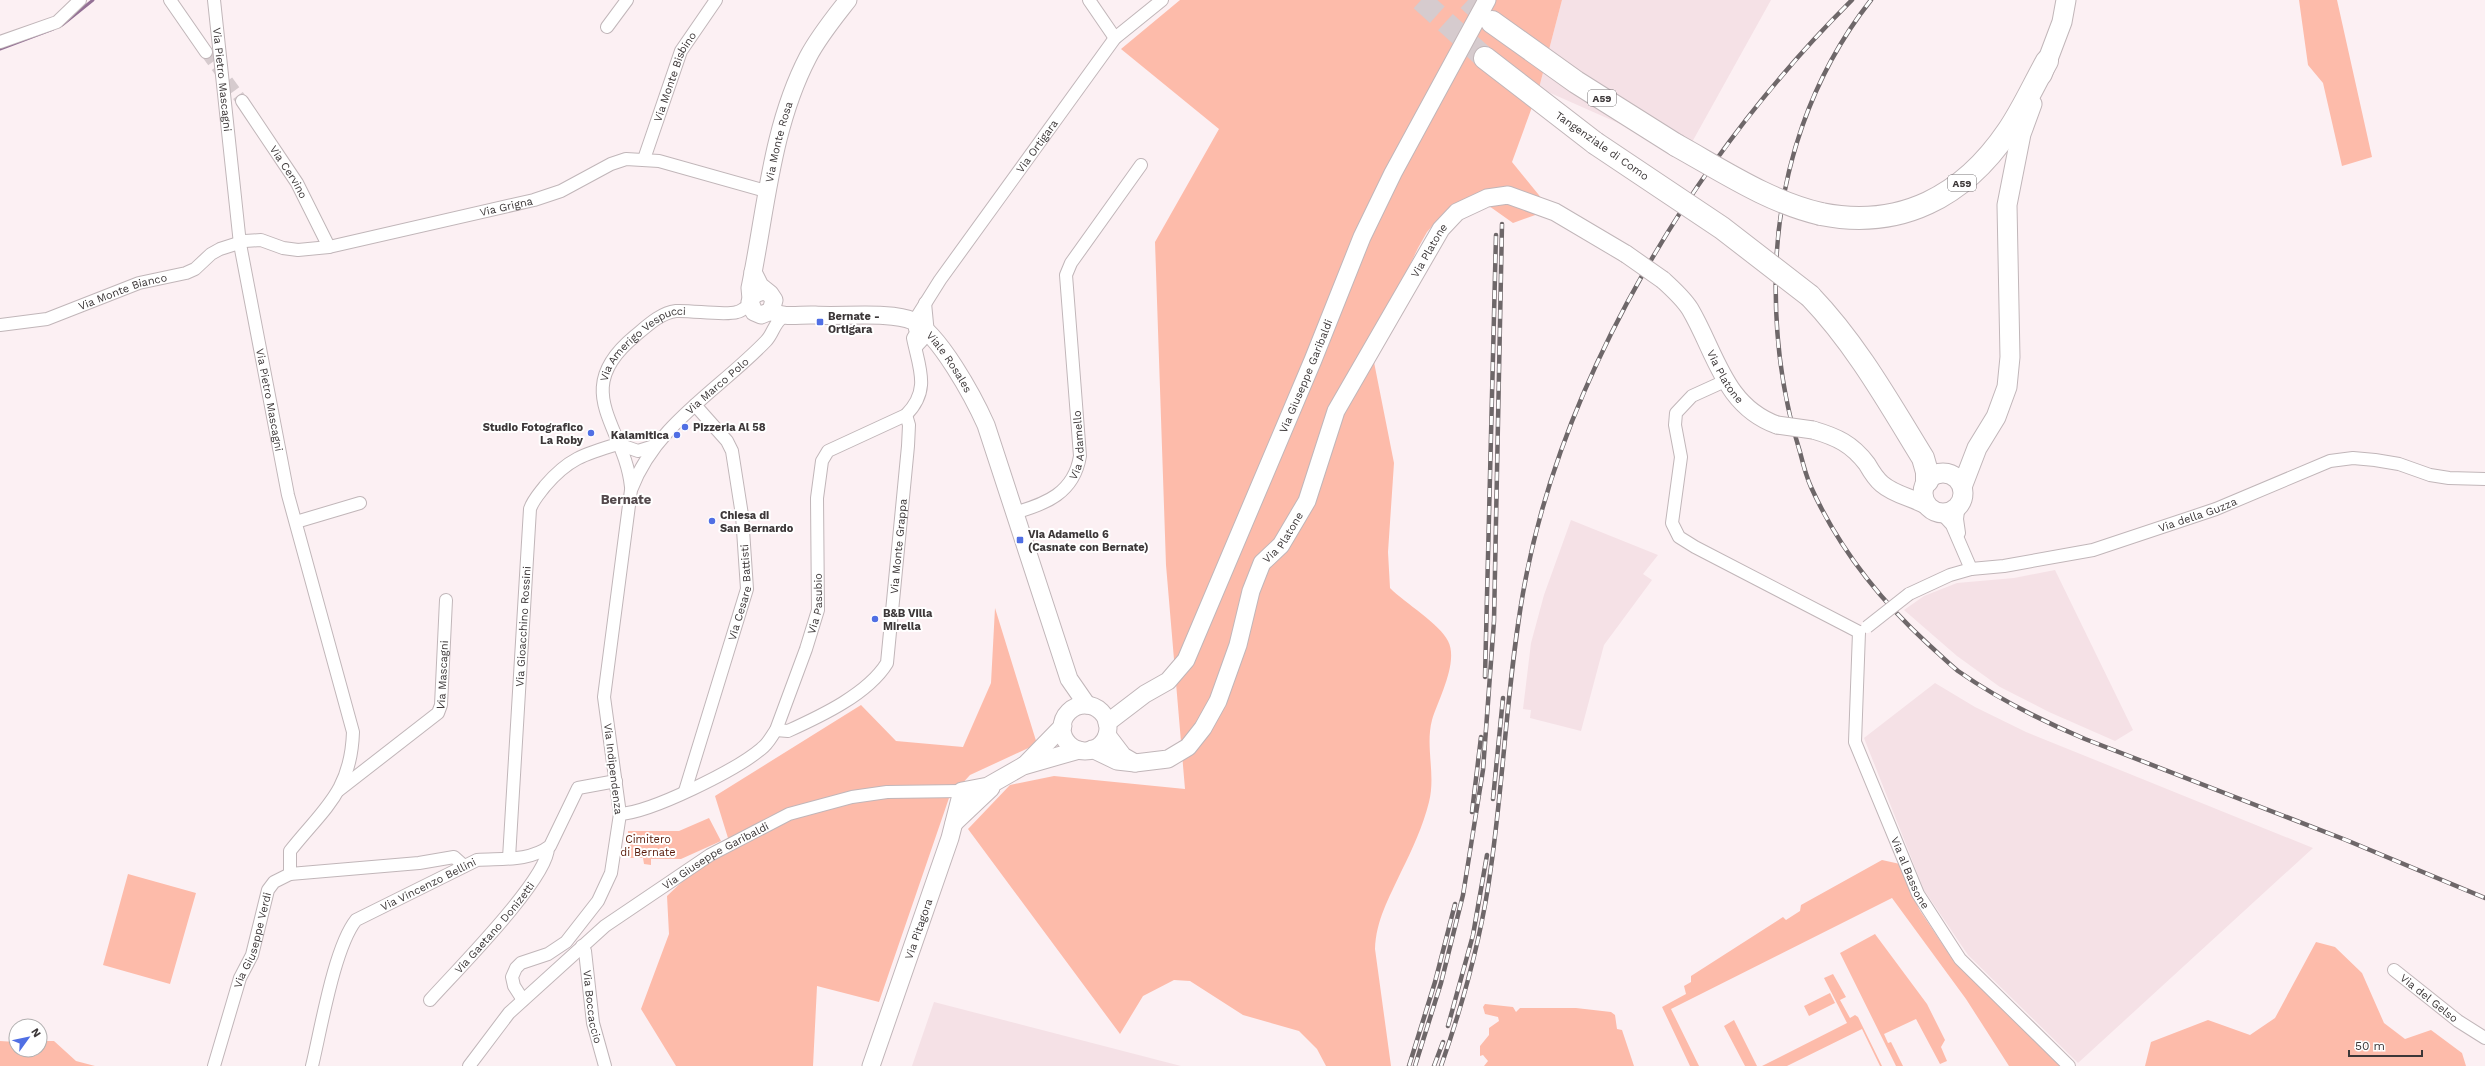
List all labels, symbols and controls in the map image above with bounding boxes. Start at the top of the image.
street label: Via Pietro Mascagni [210,27,234,132]
street label: Via Monte Bisbino [651,29,699,123]
road number: A59 [1588,90,1616,106]
street label: Via Monte Rosa [762,100,795,183]
street label: Tangenziale di Como [1553,109,1651,183]
street label: Via Ortigara [1013,117,1060,175]
street label: Via Cervino [267,143,310,201]
road number: A59 [1948,175,1976,191]
street label: Via Grigna [478,194,534,219]
street label: Via Platone [1408,220,1450,280]
street label: Via Monte Bianco [76,271,168,313]
street label: Via Amerigo Vespucci [597,304,686,383]
place label: Bernate - Ortigara [828,310,880,336]
marker: Bernate - Ortigara [815,317,825,327]
street label: Via Giuseppe Garibaldi [1276,317,1335,435]
street label: Viale Rosales [924,329,975,395]
street label: Via Pietro Mascagni [254,347,286,452]
street label: Via Platone [1705,348,1746,406]
street label: Via Marco Polo [683,355,751,417]
street label: Via Adamello [1066,410,1087,482]
place label: Studio Fotografico La Roby [483,421,584,447]
place label: Pizzeria Al 58 [693,421,766,434]
marker: Pizzeria Al 58 [680,422,690,432]
marker: Studio Fotografico La Roby [586,428,596,438]
place label: Kalamitica [611,429,670,442]
marker: Kalamitica [672,430,682,440]
district label: Bernate [601,492,652,507]
street label: Via della Guzza [2157,495,2239,534]
street label: Via Monte Grappa [887,498,909,595]
place label: Chiesa di San Bernardo [720,509,794,535]
street label: Via Platone [1260,509,1306,565]
marker: Chiesa di San Bernardo [707,516,717,526]
place label: Via Adamello 6 (Casnate con Bernate) [1028,528,1149,554]
marker: Via Adamello 6 (Casnate con Bernate) [1015,535,1025,545]
street label: Via Cesare Battisti [725,544,754,642]
street label: Via Gioacchino Rossini [513,566,533,687]
street label: Via Pasubio [804,573,825,636]
place label: B&B Villa Mirella [883,607,933,633]
marker: B&B Villa Mirella [870,614,880,624]
street label: Via Mascagni [433,640,451,712]
street label: Via Indipendenza [601,723,625,815]
street label: Via Giuseppe Garibaldi [660,819,771,892]
park label: Cimitero di Bernate [620,833,676,859]
street label: Via al Bassone [1888,835,1932,911]
street label: Via Vincenzo Bellini [378,855,478,913]
street label: Via Gaetano Donizetti [452,879,537,976]
street label: Via Giuseppe Verdi [231,891,274,989]
street label: Via Pitagora [902,897,935,961]
street label: Via Boccaccio [581,969,605,1045]
street label: Via del Gelso [2398,971,2461,1025]
north arrow [8,1018,48,1058]
text: N [28,1026,44,1040]
scale bar [2349,1032,2422,1058]
text: 50 m [2355,1039,2385,1053]

